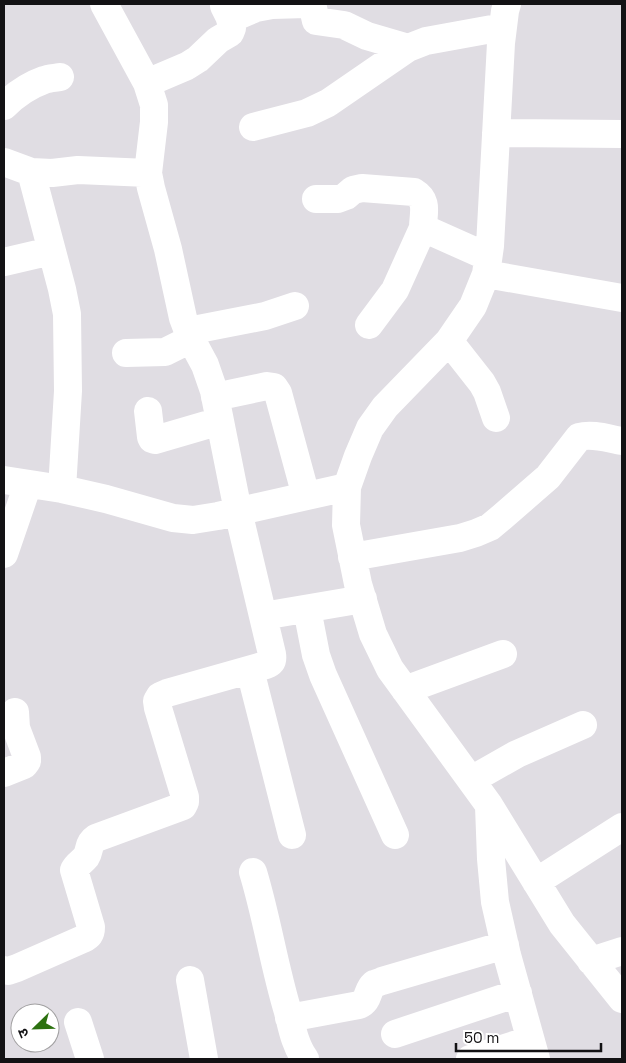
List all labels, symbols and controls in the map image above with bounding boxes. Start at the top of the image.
north arrow [10,1003,60,1053]
scale bar [456,1020,601,1052]
text: उ [13,1025,33,1040]
text: 50 m [464,1028,499,1047]

